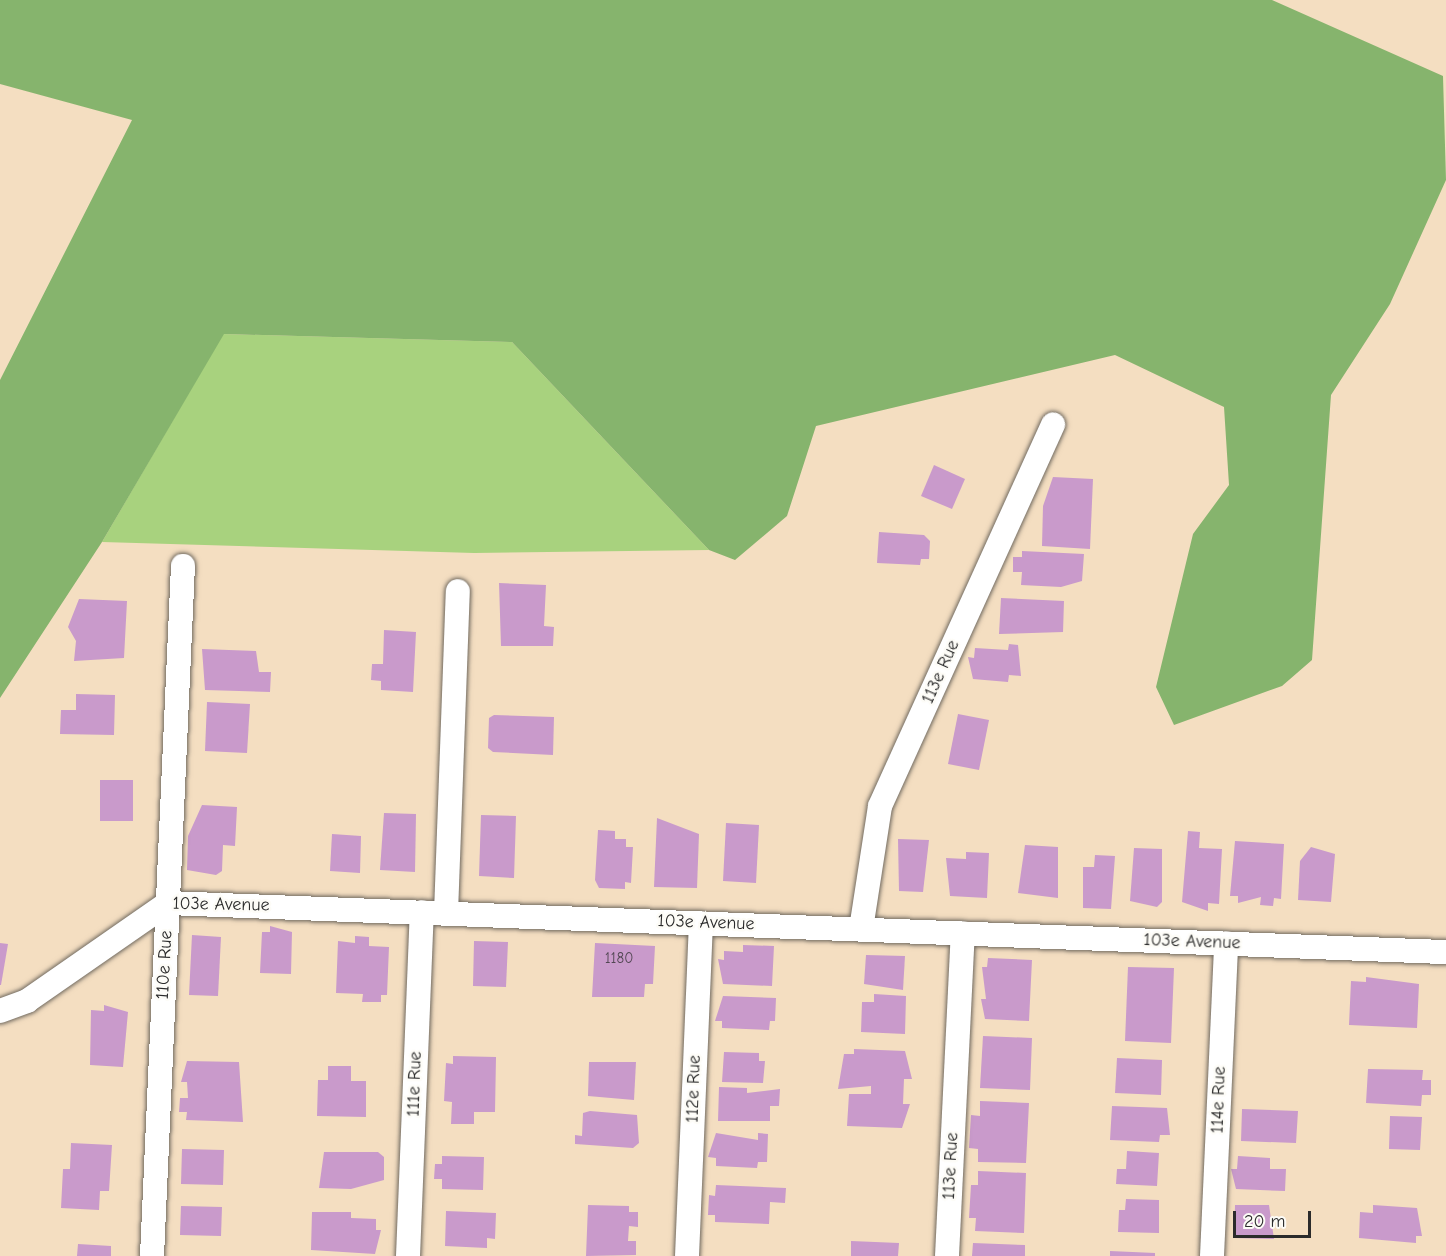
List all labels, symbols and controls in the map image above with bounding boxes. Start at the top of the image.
street label: 113e Rue [917,637,965,707]
street label: 103e Avenue [172,893,270,917]
street label: 103e Avenue [657,911,755,935]
street label: 110e Rue [152,930,178,1000]
street label: 103e Avenue [1143,930,1241,954]
house number: 1180 [605,950,633,968]
street label: 111e Rue [403,1051,427,1117]
street label: 112e Rue [682,1055,706,1123]
street label: 114e Rue [1207,1066,1231,1134]
street label: 113e Rue [938,1132,964,1200]
scale bar [1236,1199,1314,1237]
text: 20 m [1244,1211,1285,1232]

